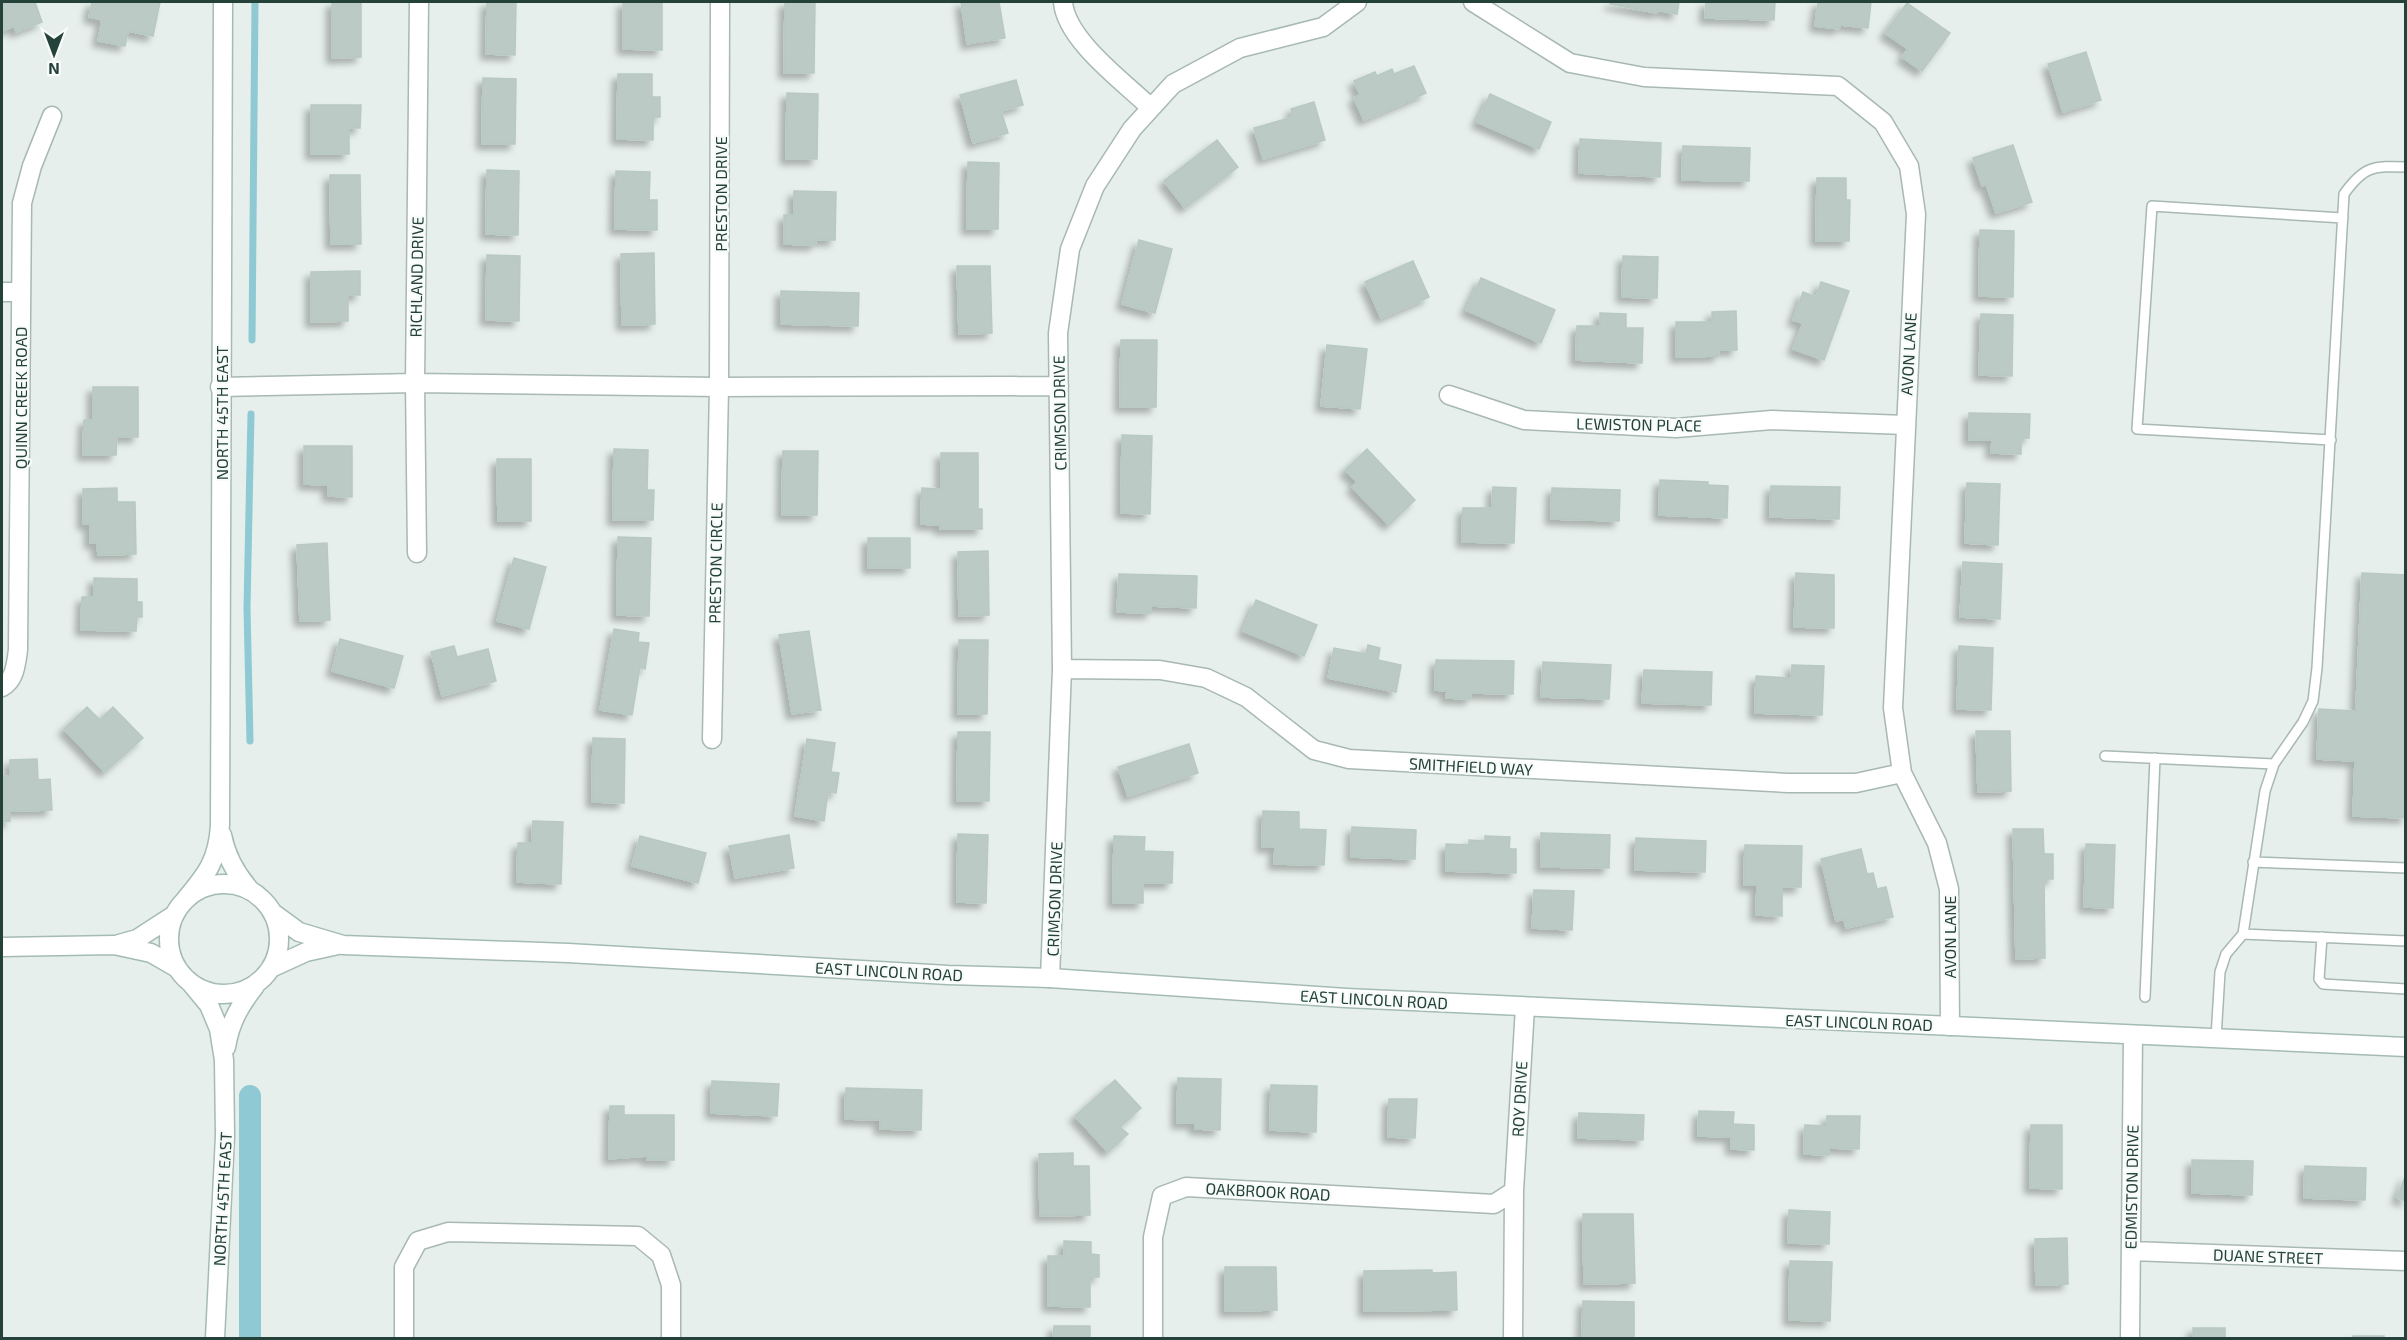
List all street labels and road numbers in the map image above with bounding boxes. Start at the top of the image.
street label: PRESTON DRIVE [711,136,730,252]
street label: RICHLAND DRIVE [405,216,427,338]
street label: AVON LANE [1896,312,1920,396]
street label: QUINN CREEK ROAD [11,327,31,469]
street label: NORTH 45TH EAST [212,346,231,480]
street label: CRIMSON DRIVE [1048,355,1070,471]
street label: LEWISTON PLACE [1576,413,1702,435]
street label: PRESTON CIRCLE [704,502,726,624]
street label: SMITHFIELD WAY [1408,753,1534,779]
street label: CRIMSON DRIVE [1042,841,1066,957]
street label: AVON LANE [1940,895,1959,979]
street label: EAST LINCOLN ROAD [815,958,963,984]
street label: EAST LINCOLN ROAD [1300,986,1448,1012]
street label: EAST LINCOLN ROAD [1785,1010,1933,1034]
street label: ROY DRIVE [1508,1061,1530,1137]
street label: EDMISTON DRIVE [2120,1124,2142,1250]
street label: NORTH 45TH EAST [209,1131,235,1267]
street label: OAKBROOK ROAD [1205,1178,1331,1204]
street label: DUANE STREET [2213,1245,2323,1267]

